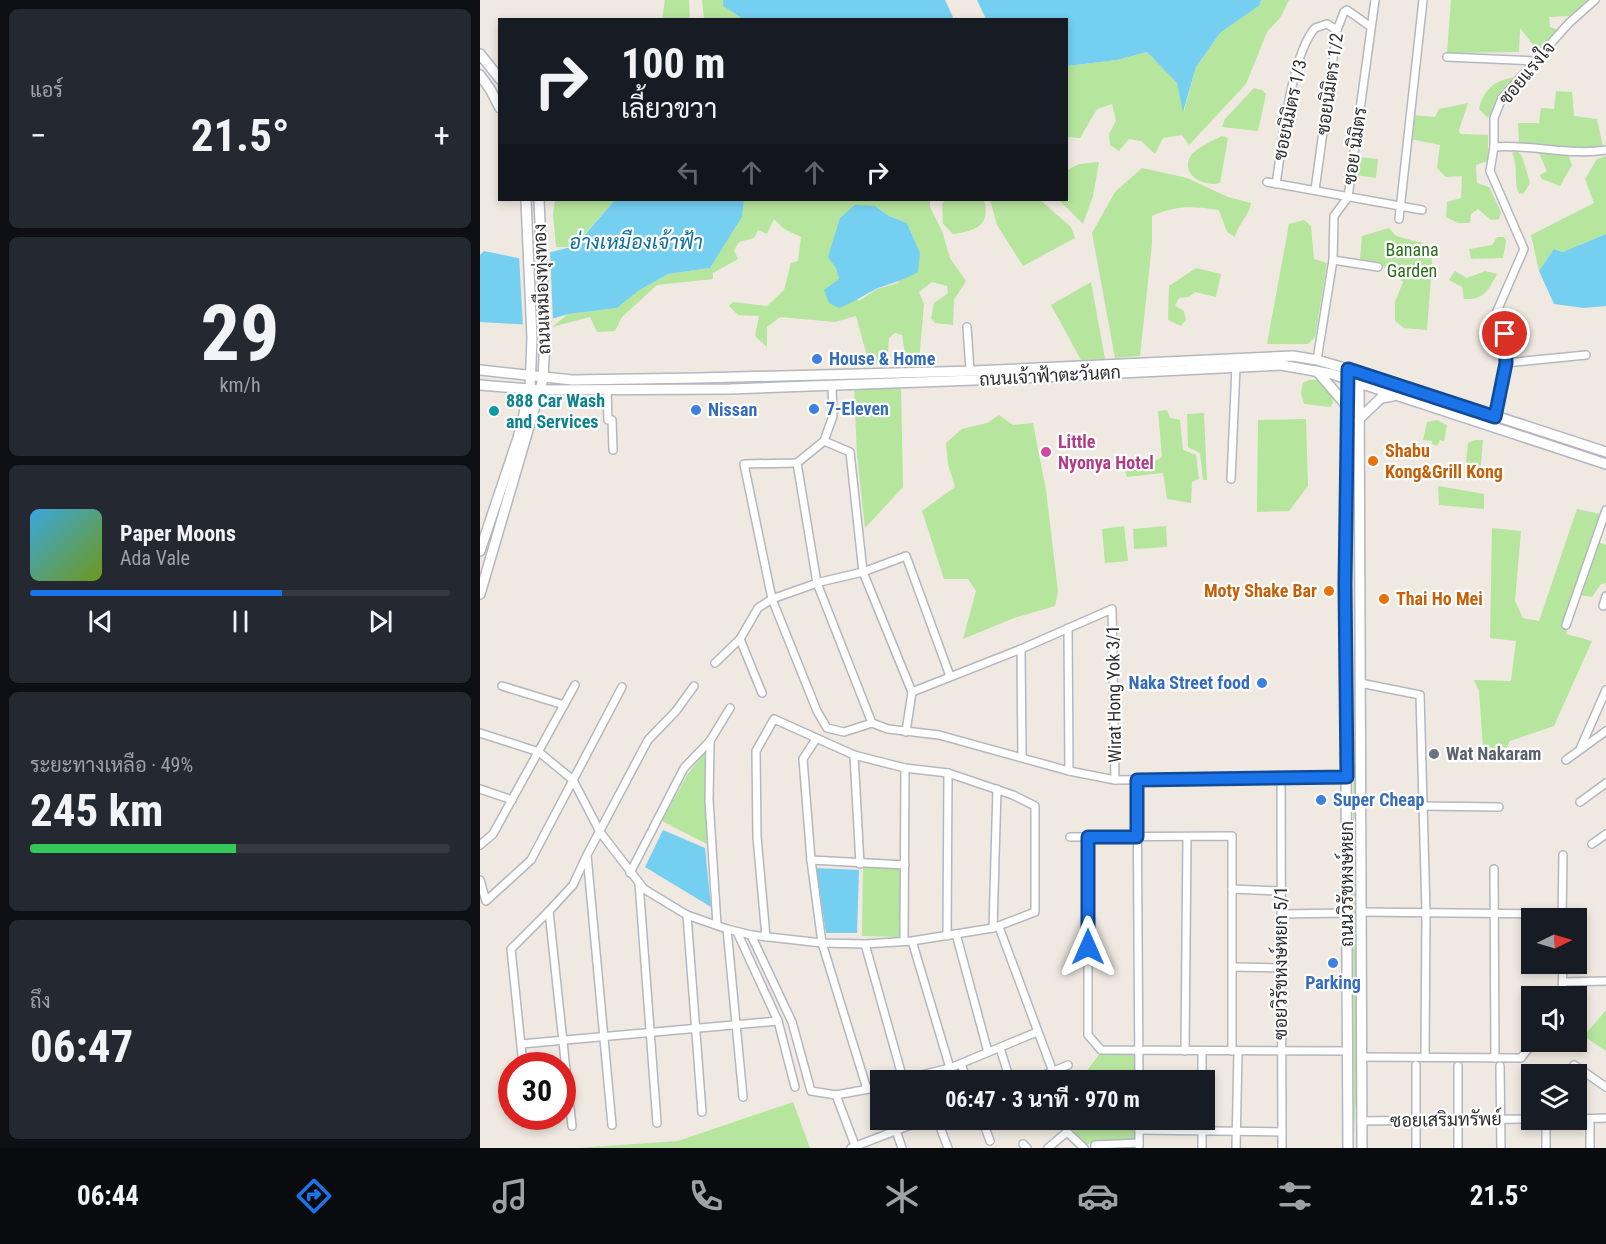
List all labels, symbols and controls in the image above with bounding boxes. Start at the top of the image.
street label: ซอยนิมิตร 1/2 [1312,32,1347,136]
street label: ซอยแรงใจ [1493,36,1559,109]
text: 100 m [621,39,726,88]
icon: right [522,42,600,120]
street label: ซอยนิมิตร 1/3 [1269,57,1310,162]
text: แอร์ [30,78,63,102]
text: เลี้ยวขวา [621,93,717,125]
street label: ซอย นิมิตร [1339,105,1370,186]
text: 21.5° [191,109,289,162]
text: − [30,116,47,155]
text: + [434,116,450,155]
icon: left [672,156,705,189]
icon: ahead [735,156,768,189]
icon: ahead [798,156,831,189]
icon: right [861,156,894,189]
street label: ถนนเหมืองทุ่งทอง [528,223,556,355]
water label: อ่างเหมืองเจ้าฟ้า [569,229,703,254]
park label: Banana Garden [1385,239,1439,281]
text: 29 [201,288,279,379]
pin [1479,308,1530,359]
icon: arrive [1488,317,1521,350]
place label: House & Home [829,348,936,369]
marker: House & Home [810,352,824,366]
street label: ถนนเจ้าฟ้าตะวันตก [979,360,1121,390]
text: km/h [219,373,261,397]
place label: 888 Car Wash and Services [506,390,605,432]
place label: 7-Eleven [826,398,889,419]
place label: Nissan [708,399,757,420]
marker: 7-Eleven [807,402,821,416]
marker: Nissan [689,403,703,417]
marker: 888 Car Wash and Services [487,404,501,418]
place label: Little Nyonya Hotel [1058,431,1154,473]
place label: Shabu Kong&Grill Kong [1385,440,1503,482]
marker: Little Nyonya Hotel [1039,445,1053,459]
marker: Shabu Kong&Grill Kong [1366,454,1380,468]
text: Paper Moons [120,521,236,546]
text: Ada Vale [120,546,190,570]
place label: Moty Shake Bar [1204,580,1317,601]
marker: Moty Shake Bar [1322,584,1336,598]
place label: Thai Ho Mei [1396,588,1483,609]
marker: Thai Ho Mei [1377,592,1391,606]
icon: previous [84,605,117,638]
icon: pause [224,605,257,638]
icon: next [364,605,397,638]
street label: Wirat Hong Yok 3/1 [1102,625,1125,763]
place label: Naka Street food [1129,672,1250,693]
marker: Naka Street food [1255,676,1269,690]
place label: Wat Nakaram [1446,743,1541,764]
marker: Wat Nakaram [1427,747,1441,761]
text: ระยะทางเหลือ · 49% [30,753,193,777]
text: 245 km [30,784,163,837]
place label: Super Cheap [1333,789,1424,810]
marker: Super Cheap [1314,793,1328,807]
street label: ถนนวิรัชหงษ์หยก [1334,821,1357,947]
street label: ซอยวิรัชหงษ์หยก 5/1 [1268,886,1291,1040]
north arrow [1521,908,1587,974]
map controls [1521,908,1587,1130]
position arrow [1056,915,1120,979]
marker: Parking [1326,956,1340,970]
place label: Parking [1305,972,1361,993]
button: sound [1521,986,1587,1052]
text: ถึง [30,989,51,1013]
text: 06:47 [30,1020,133,1073]
speed limit sign: 30 [498,1052,576,1130]
button: layers [1521,1064,1587,1130]
text: 06:47 · 3 นาที · 970 m [945,1087,1140,1112]
street label: ซอยเสริมทรัพย์ [1390,1106,1502,1131]
icon: directions [293,1175,335,1217]
icon: music [489,1175,531,1217]
icon: phone [685,1175,727,1217]
icon: climate [881,1175,923,1217]
icon: car [1077,1175,1119,1217]
icon: filters [1274,1175,1316,1217]
text: 06:44 [77,1180,139,1212]
text: 21.5° [1470,1180,1529,1212]

